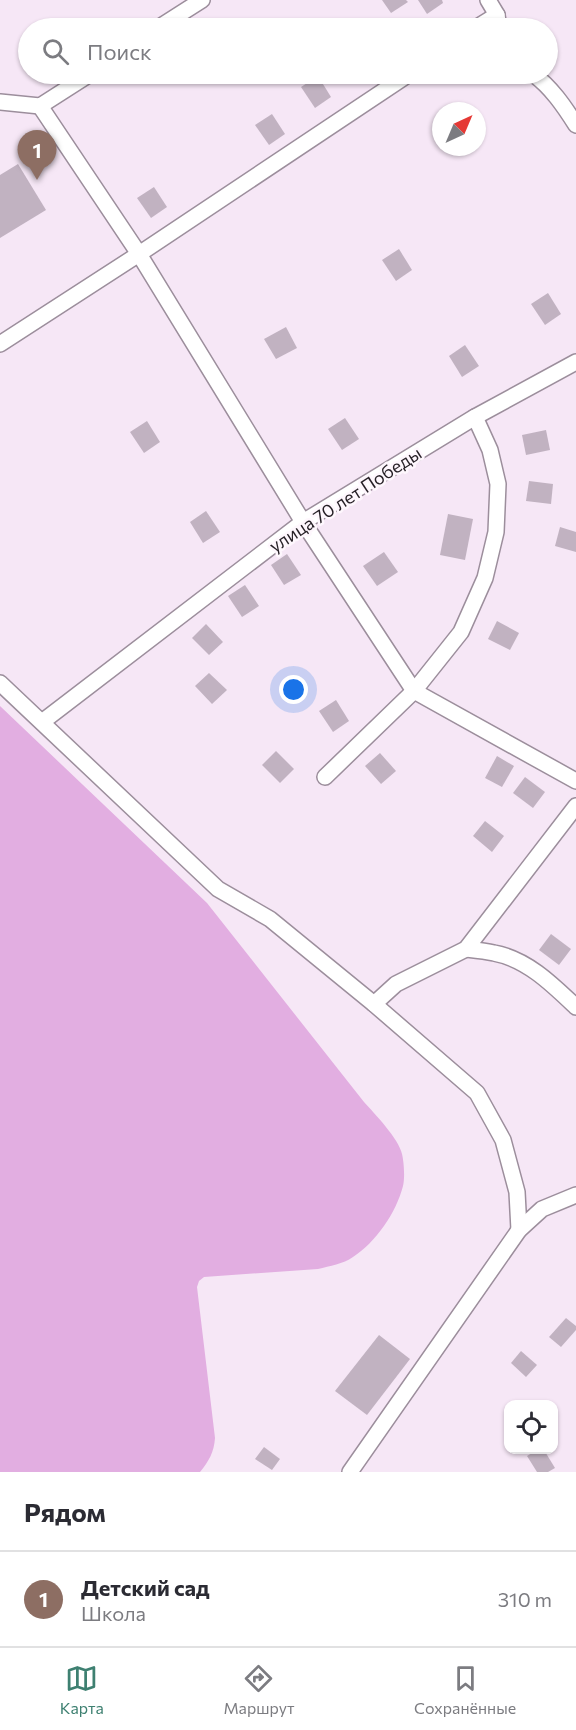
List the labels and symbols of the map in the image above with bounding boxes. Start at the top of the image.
north arrow [432,102,486,156]
pin: 1 [18,130,57,180]
street label: улица 70 лет Победы [265,441,425,557]
your location [279,675,308,704]

